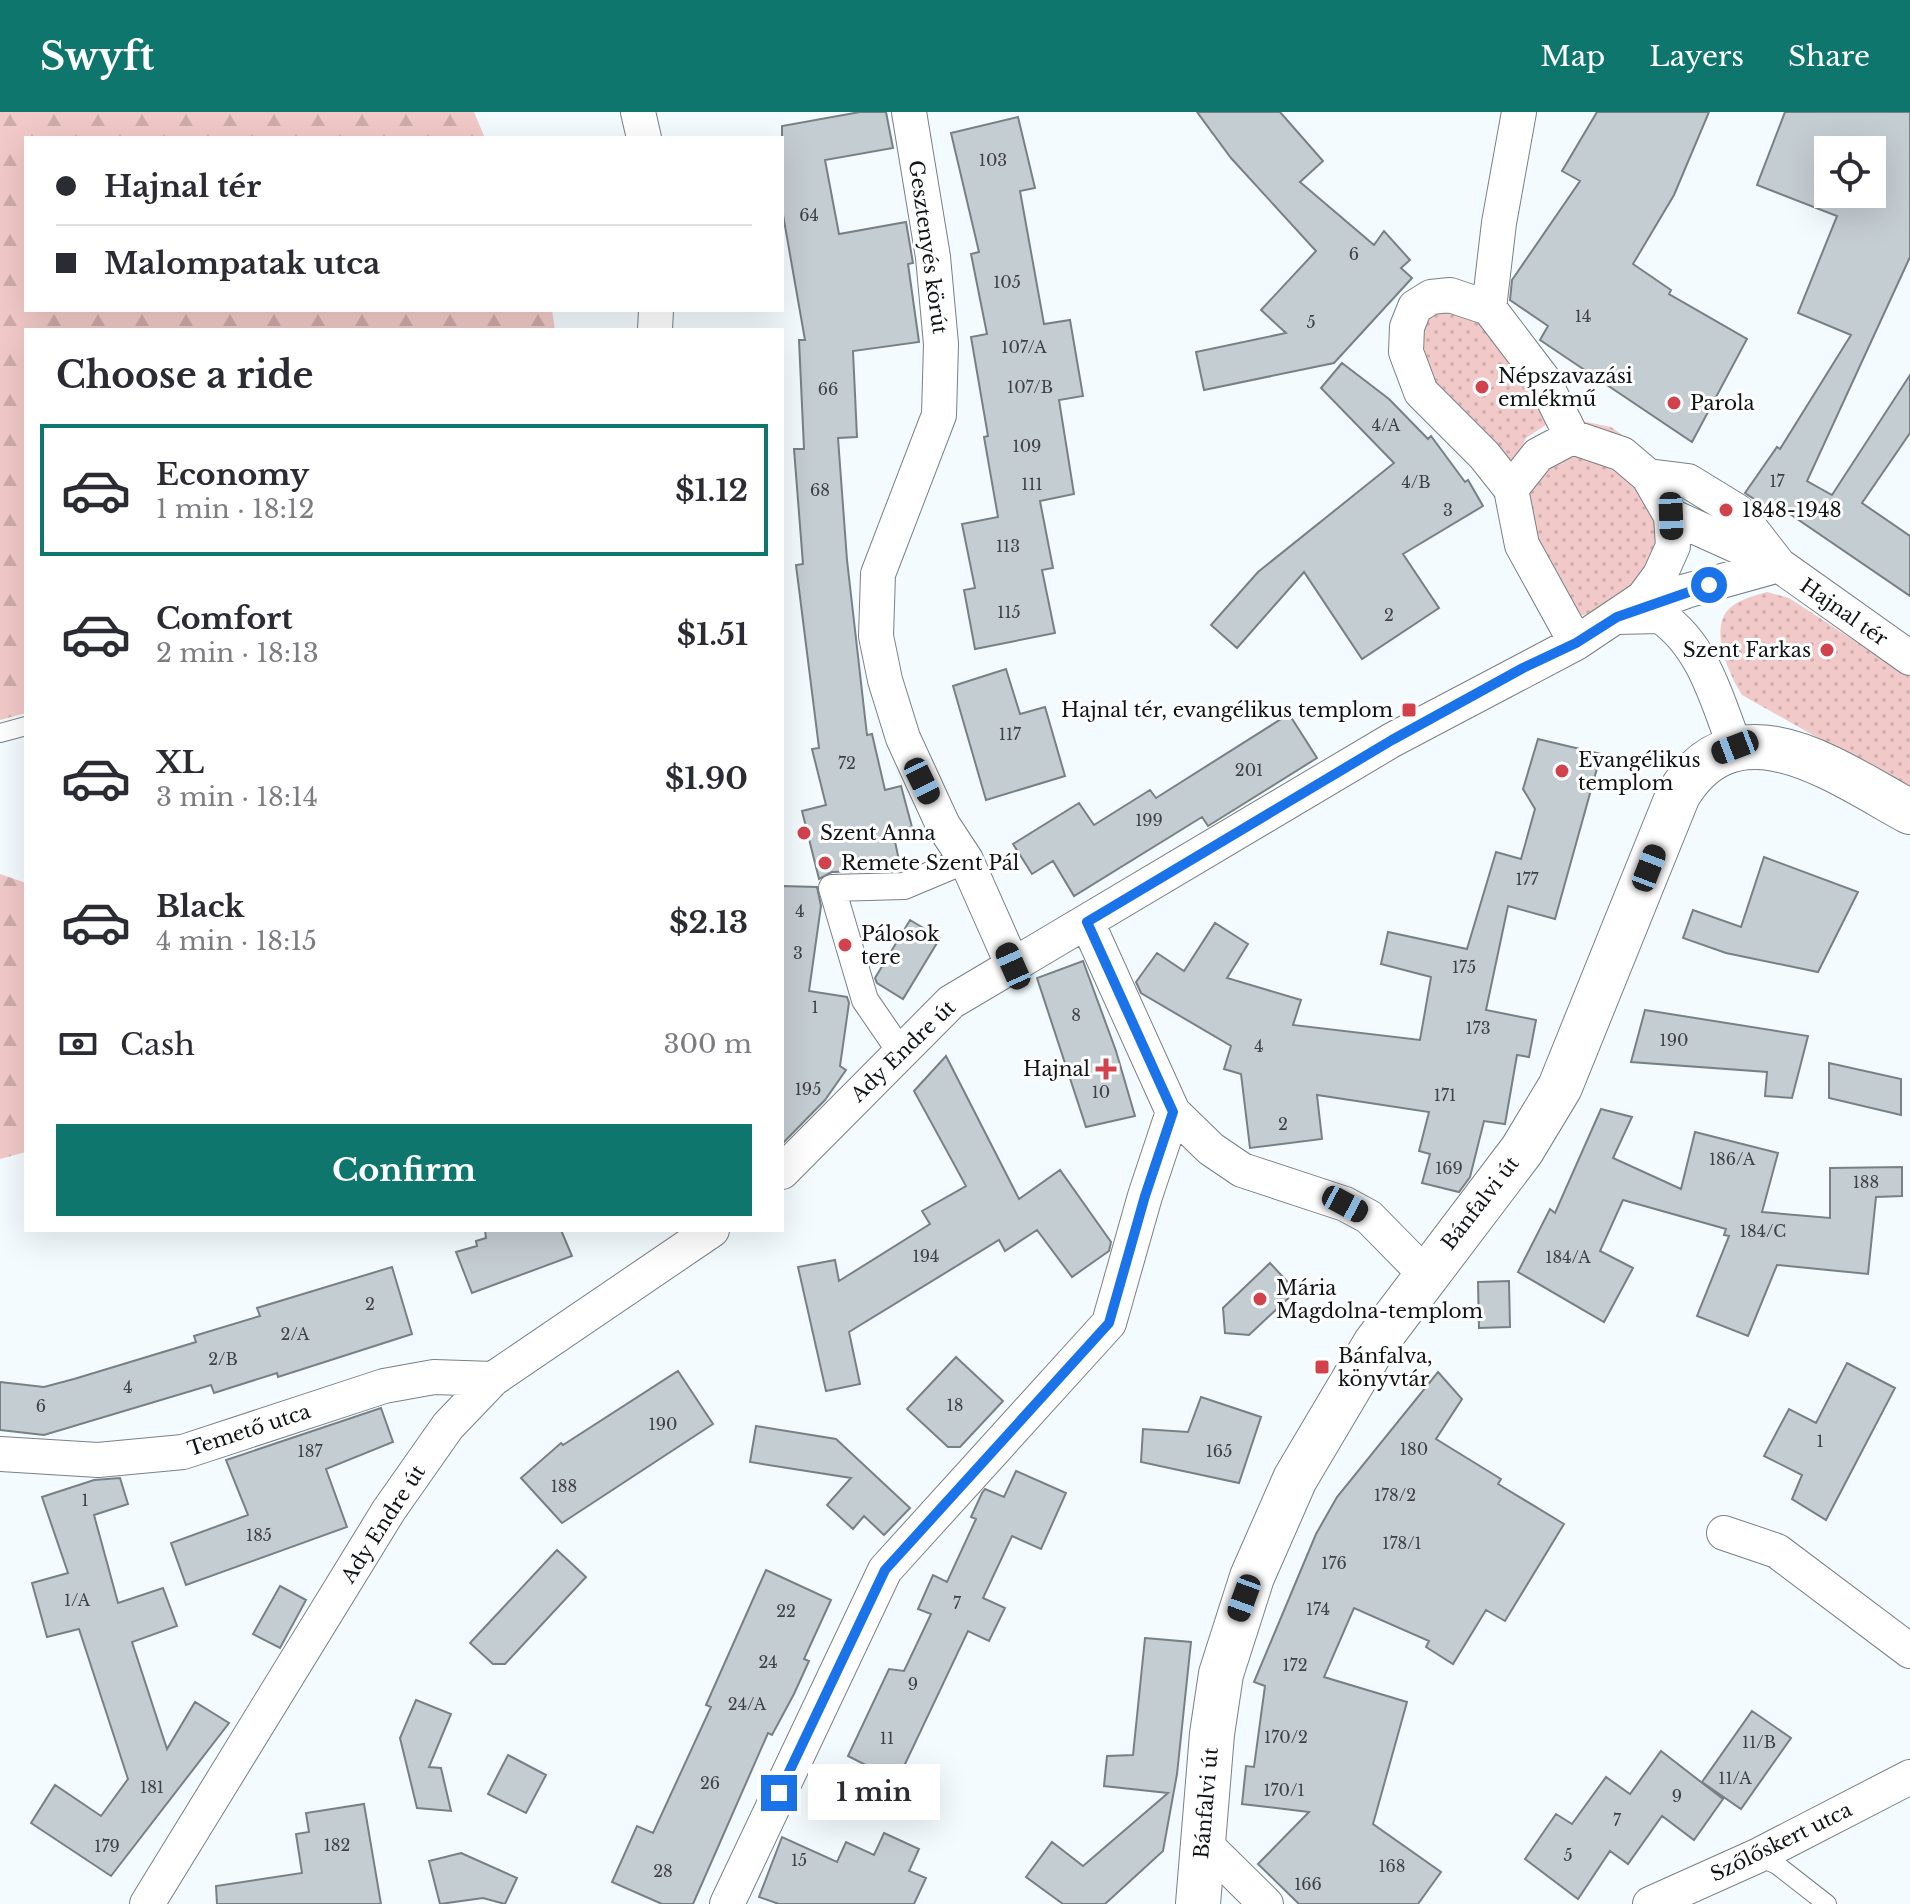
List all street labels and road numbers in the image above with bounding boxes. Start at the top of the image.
street label: Gesztenyés körút [904,159,952,336]
street label: Hajnal tér [1796,573,1893,651]
street label: Ady Endre út [845,995,960,1107]
street label: Bánfalvi út [1436,1151,1524,1254]
street label: Temető utca [185,1399,314,1461]
street label: Ady Endre út [335,1460,430,1588]
street label: Bánfalvi út [1189,1746,1223,1860]
street label: Szőlőskert utca [1706,1797,1856,1887]

